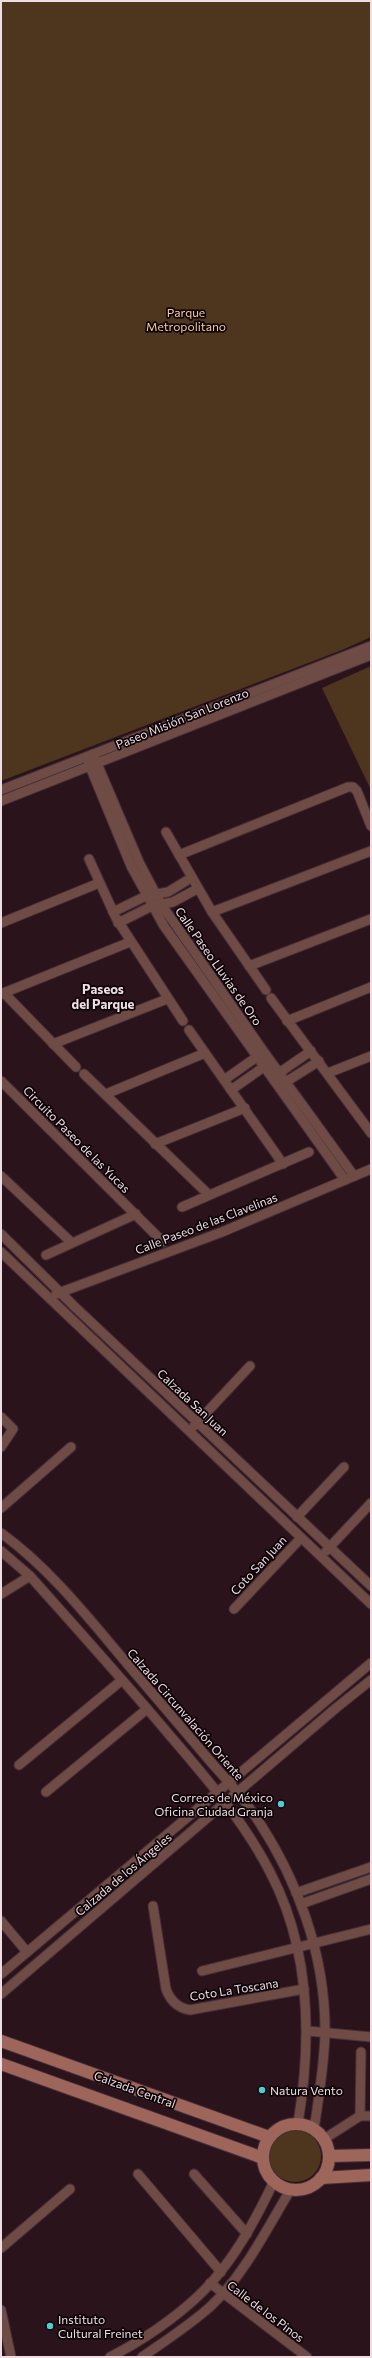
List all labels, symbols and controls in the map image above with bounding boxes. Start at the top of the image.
park label: Parque Metropolitano [146,305,226,333]
street label: Paseo Misión San Lorenzo [114,685,250,751]
street label: Calle Paseo Lluvias de Oro [173,904,265,1028]
district label: Paseos del Parque [72,981,135,1012]
street label: Circuito Paseo de las Yucas [21,1083,133,1195]
street label: Calle Paseo de las Clavelinas [133,1189,279,1257]
street label: Calzada San Juan [154,1366,231,1439]
street label: Coto San Juan [227,1533,290,1598]
street label: Calzada Circunvalación Oriente [125,1645,247,1783]
place label: Correos de México Oficina Ciudad Granja [155,1790,273,1818]
marker: Correos de México Oficina Ciudad Granja [276,1799,286,1809]
street label: Calzada de los Ángeles [72,1830,174,1918]
street label: Coto La Toscana [189,1975,279,2003]
street label: Calzada Central [92,2068,178,2110]
place label: Natura Vento [270,2083,343,2097]
marker: Natura Vento [257,2085,267,2095]
street label: Calle de los Pinos [225,2278,307,2344]
place label: Instituto Cultural Freinet [58,2312,143,2340]
marker: Instituto Cultural Freinet [45,2321,55,2331]

